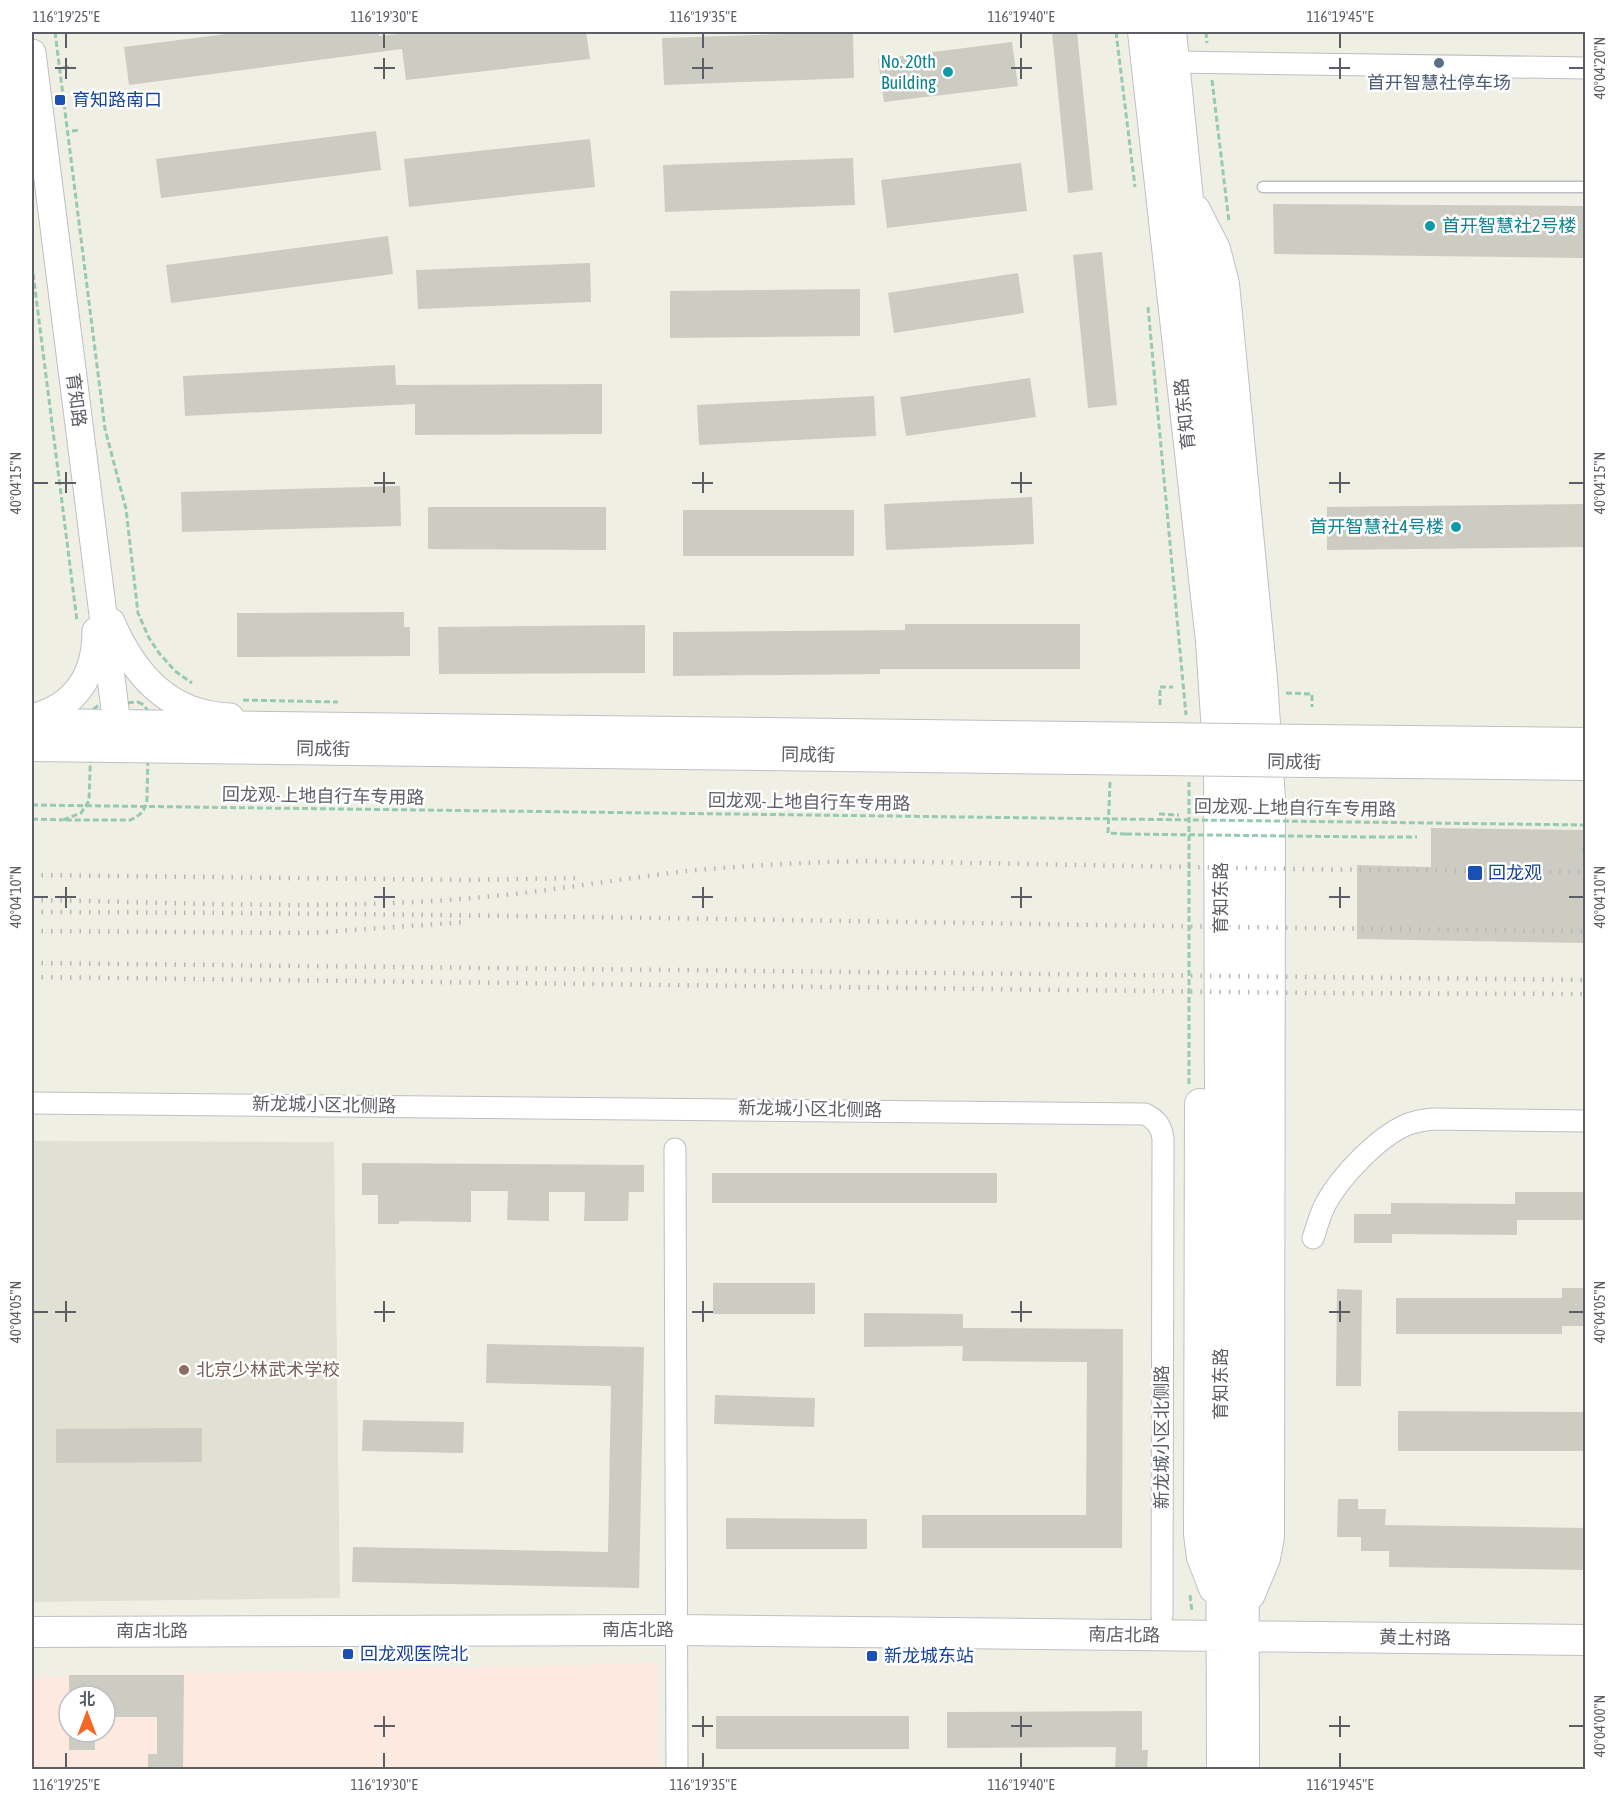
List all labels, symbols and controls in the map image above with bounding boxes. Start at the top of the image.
text: 116°19'25"E [32,8,100,25]
text: 116°19'30"E [350,8,418,25]
text: 116°19'35"E [669,8,737,25]
text: 116°19'40"E [987,8,1055,25]
text: 116°19'45"E [1306,8,1374,25]
text: 40°04'20"N [1591,37,1608,99]
place label: No. 20th Building [880,51,936,93]
marker: 首开智慧社停车场 [1432,56,1446,70]
marker: No. 20th Building [941,65,955,79]
place label: 首开智慧社停车场 [1367,72,1511,93]
place label: 育知路南口 [72,89,162,110]
marker: 育知路南口 [53,93,67,107]
place label: 首开智慧社2号楼 [1442,215,1576,236]
marker: 首开智慧社2号楼 [1423,219,1437,233]
street label: 育知路 [63,372,90,428]
street label: 育知东路 [1170,377,1199,451]
text: 40°04'15"N [7,452,24,514]
text: 40°04'15"N [1591,452,1608,514]
place label: 首开智慧社4号楼 [1310,516,1444,537]
marker: 首开智慧社4号楼 [1449,520,1463,534]
street label: 同成街 [296,738,350,759]
street label: 同成街 [781,744,835,765]
street label: 同成街 [1267,751,1321,772]
street label: 回龙观-上地自行车专用路 [222,783,424,808]
street label: 回龙观-上地自行车专用路 [708,789,910,814]
street label: 回龙观-上地自行车专用路 [1194,795,1396,820]
street label: 育知东路 [1210,862,1231,934]
place label: 回龙观 [1488,862,1542,883]
marker: 回龙观 [1466,864,1484,882]
text: 40°04'10"N [7,866,24,928]
text: 40°04'10"N [1591,866,1608,928]
street label: 新龙城小区北侧路 [252,1093,396,1116]
street label: 新龙城小区北侧路 [738,1097,882,1120]
text: 40°04'05"N [7,1281,24,1343]
text: 40°04'05"N [1591,1281,1608,1343]
street label: 育知东路 [1210,1348,1231,1420]
place label: 北京少林武术学校 [196,1359,340,1380]
marker: 北京少林武术学校 [177,1363,191,1377]
street label: 新龙城小区北侧路 [1151,1365,1172,1509]
street label: 南店北路 [602,1619,674,1640]
street label: 南店北路 [116,1620,188,1641]
street label: 南店北路 [1088,1623,1160,1646]
street label: 黄土村路 [1379,1626,1451,1649]
place label: 回龙观医院北 [360,1643,468,1664]
place label: 新龙城东站 [884,1645,974,1666]
marker: 回龙观医院北 [341,1647,355,1661]
marker: 新龙城东站 [865,1649,879,1663]
north arrow [57,1684,117,1744]
text: 北 [79,1690,95,1708]
text: 40°04'00"N [1591,1695,1608,1757]
text: 116°19'25"E [32,1776,100,1793]
text: 116°19'30"E [350,1776,418,1793]
text: 116°19'35"E [669,1776,737,1793]
text: 116°19'40"E [987,1776,1055,1793]
text: 116°19'45"E [1306,1776,1374,1793]

